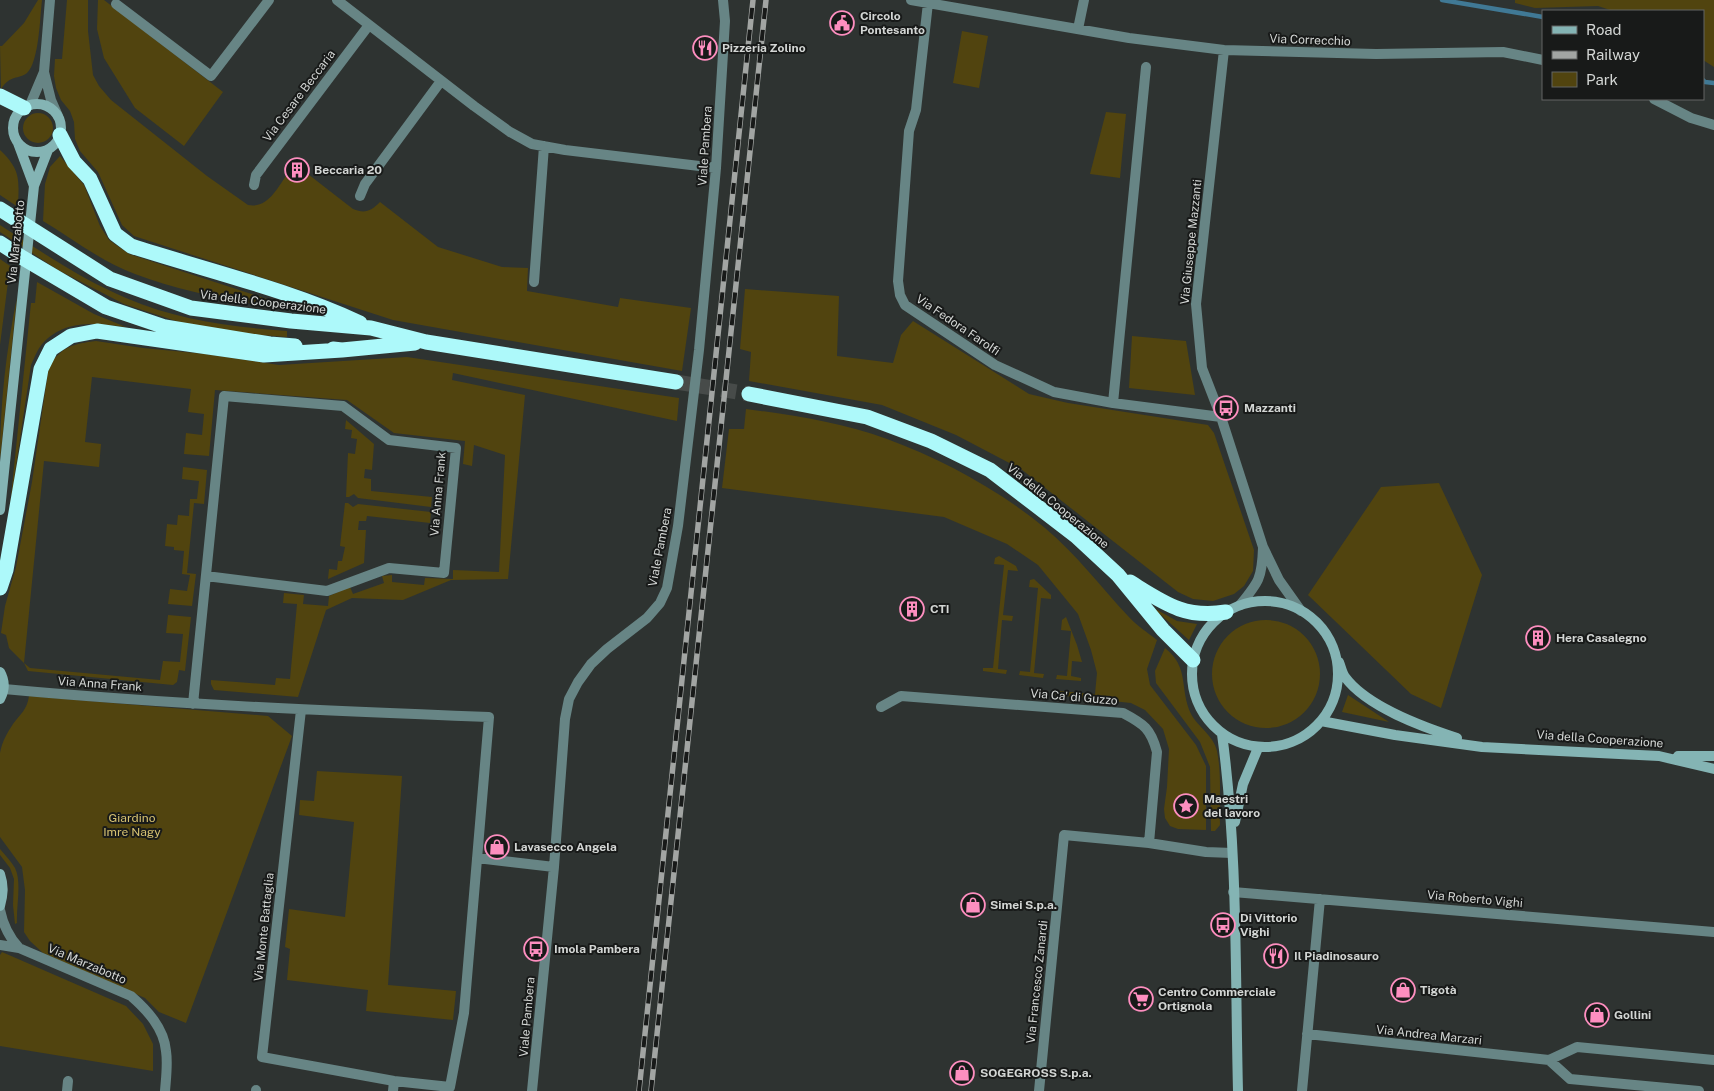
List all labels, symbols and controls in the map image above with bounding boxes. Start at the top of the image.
place label: Circolo Pontesanto [860,9,925,37]
public building icon: Circolo Pontesanto [829,10,855,36]
legend [1542,10,1704,100]
text: Road [1586,21,1622,38]
street label: Via Correcchio [1269,32,1351,48]
restaurant icon: Pizzeria Zolino [692,35,718,61]
place label: Pizzeria Zolino [722,41,806,55]
text: Railway [1586,46,1640,63]
street label: Via Cesare Beccaria [260,47,338,145]
text: Park [1586,71,1618,88]
street label: Viale Pambera [695,105,715,187]
building icon: Beccaria 20 [284,157,310,183]
place label: Beccaria 20 [314,163,382,177]
street label: Via Giuseppe Mazzanti [1177,179,1205,305]
street label: Via Marzabotto [5,199,27,285]
street label: Via della Cooperazione [199,287,327,317]
street label: Via Fedora Farolfi [913,292,1003,358]
bus stop icon: Mazzanti [1213,395,1239,421]
place label: Mazzanti [1244,401,1296,415]
street label: Via Anna Frank [427,451,449,537]
street label: Via della Cooperazione [1004,461,1112,552]
street label: Viale Pambera [645,506,675,588]
building icon: CTI [899,596,925,622]
place label: CTI [930,602,950,616]
building icon: Hera Casalegno [1525,625,1551,651]
place label: Hera Casalegno [1556,631,1647,645]
street label: Via Anna Frank [57,674,143,694]
street label: Via Ca' di Guzzo [1030,686,1119,708]
street label: Via della Cooperazione [1536,728,1664,750]
place label: Maestri del lavoro [1204,792,1260,820]
place icon: Maestri del lavoro [1173,793,1199,819]
park label: Giardino Imre Nagy [103,811,161,839]
shop icon: Lavasecco Angela [484,834,510,860]
place label: Lavasecco Angela [514,840,617,854]
street label: Via Monte Battaglia [251,872,277,982]
street label: Via Roberto Vighi [1427,888,1523,910]
shop icon: Simei S.p.a. [960,892,986,918]
place label: Simei S.p.a. [990,898,1057,912]
place label: Di Vittorio Vighi [1240,911,1297,939]
bus stop icon: Di Vittorio Vighi [1210,912,1236,938]
street label: Via Francesco Zanardi [1024,920,1050,1044]
bus stop icon: Imola Pambera [523,936,549,962]
street label: Via Marzabotto [46,941,129,987]
place label: Imola Pambera [554,942,640,956]
restaurant icon: Il Piadinosauro [1263,943,1289,969]
place label: Il Piadinosauro [1294,949,1379,963]
street label: Viale Pambera [517,976,537,1058]
shop icon: Tigotà [1390,977,1416,1003]
place label: Tigotà [1420,983,1457,997]
place label: Centro Commerciale Ortignola [1158,985,1276,1013]
supermarket icon: Centro Commerciale Ortignola [1128,986,1154,1012]
shop icon: Gollini [1584,1002,1610,1028]
place label: Gollini [1614,1008,1651,1022]
street label: Via Andrea Marzari [1375,1022,1483,1048]
shop icon: SOGEGROSS S.p.a. [949,1060,975,1086]
place label: SOGEGROSS S.p.a. [980,1066,1092,1080]

